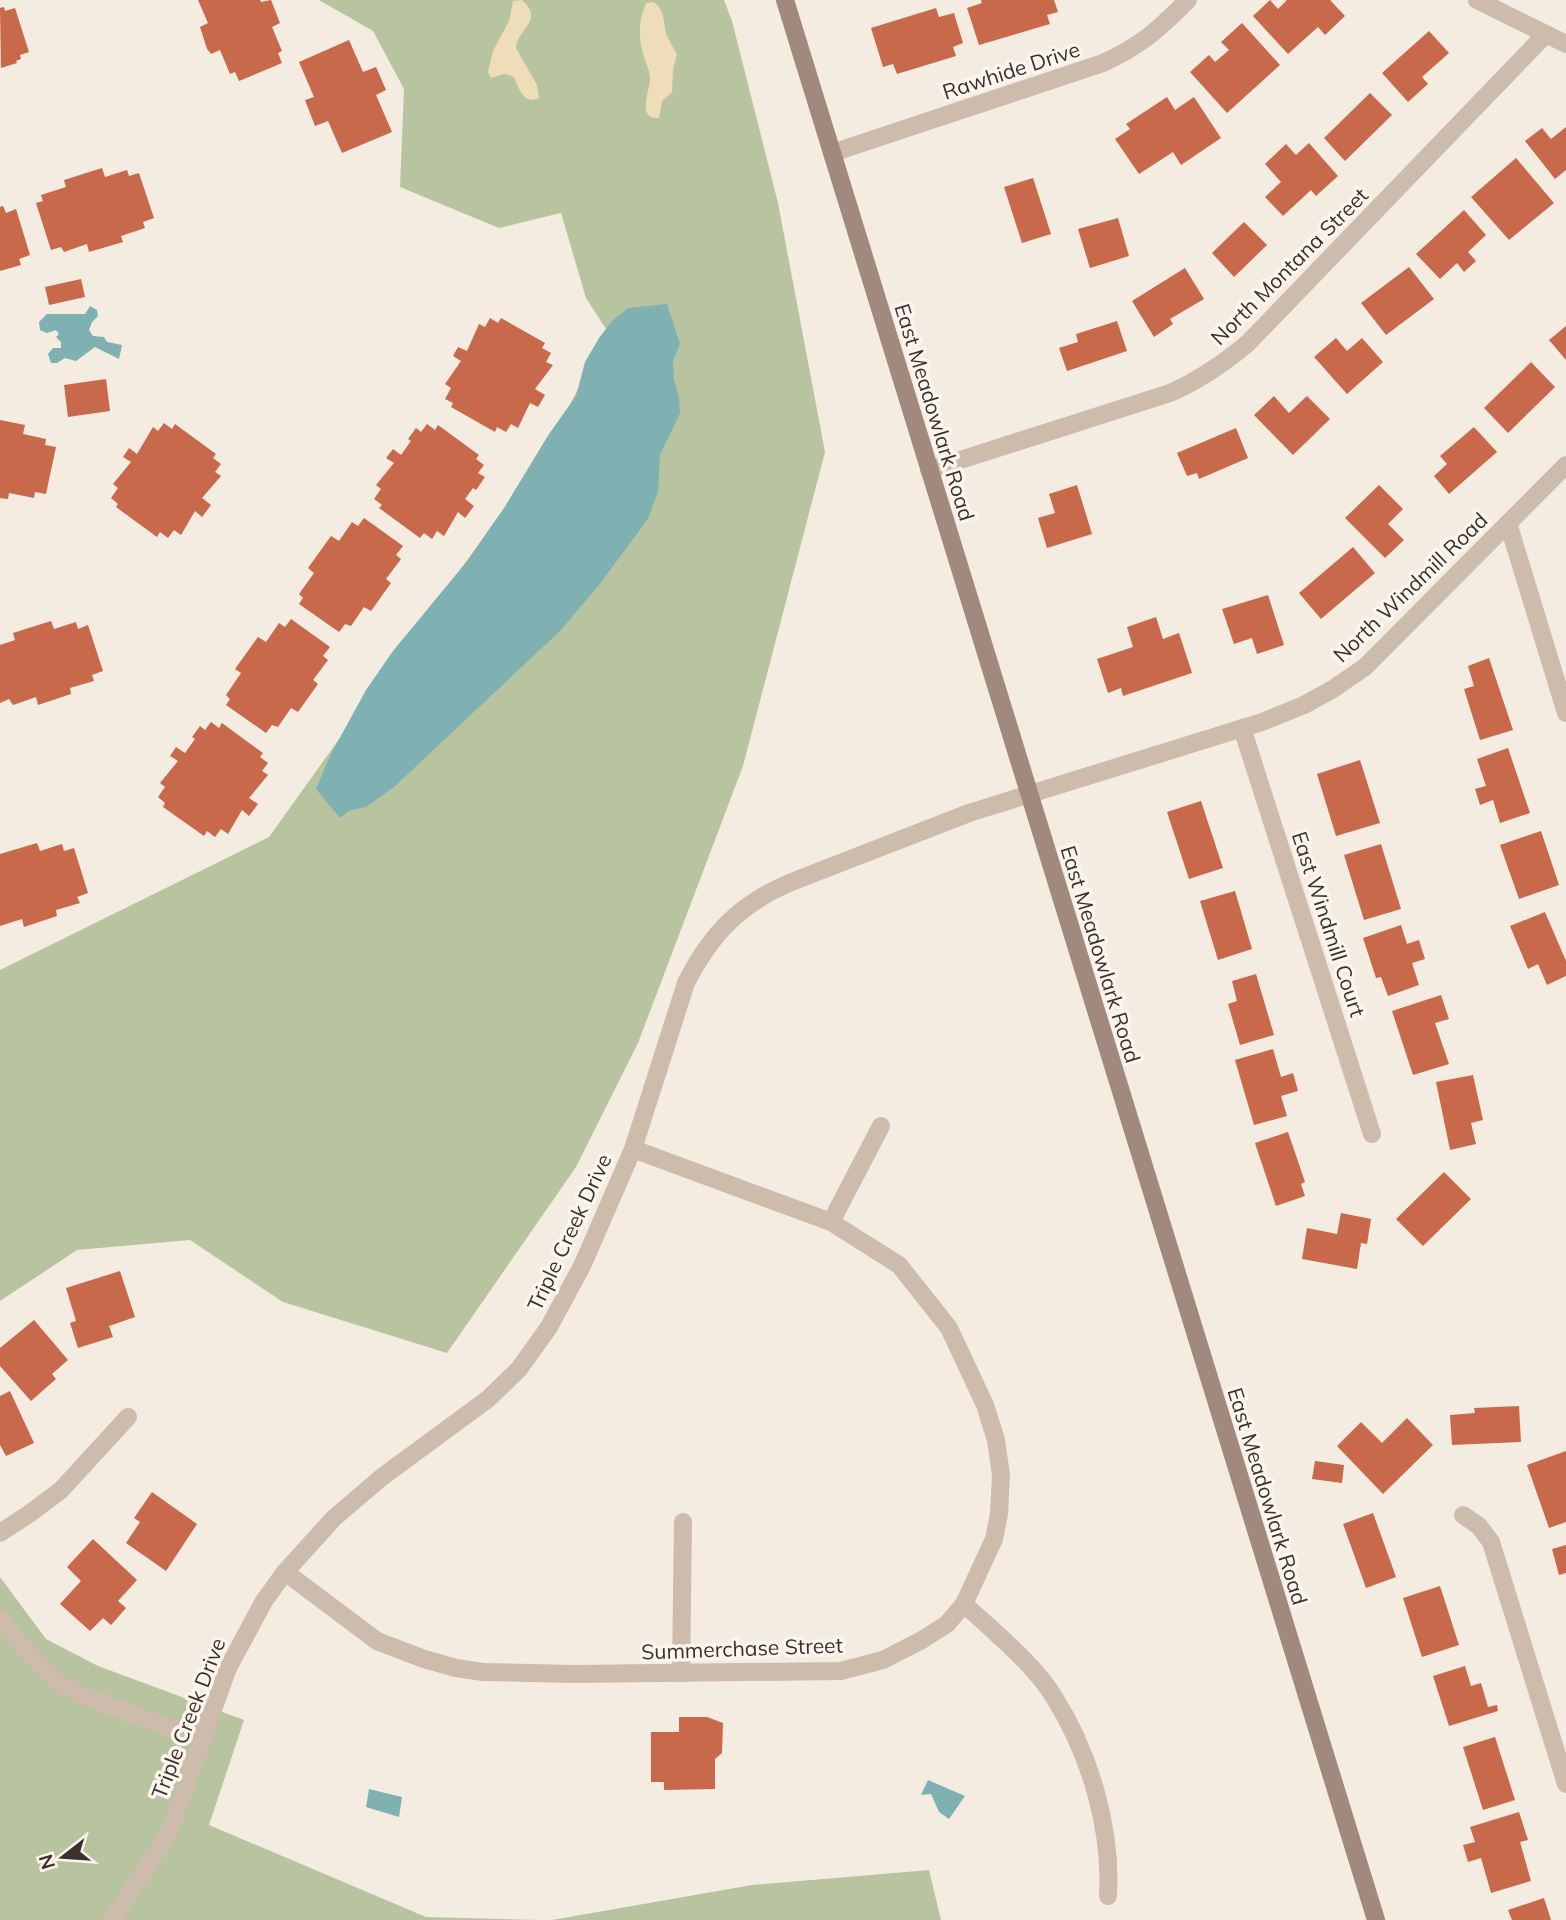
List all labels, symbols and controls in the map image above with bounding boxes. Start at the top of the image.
street label: Rawhide Drive [939,36,1083,104]
street label: North Montana Street [1205,182,1373,350]
street label: East Meadowlark Road [890,300,980,524]
street label: North Windmill Road [1327,507,1493,667]
street label: East Windmill Court [1287,828,1371,1020]
street label: East Meadowlark Road [1056,842,1146,1066]
street label: Triple Creek Drive [521,1149,617,1315]
street label: East Meadowlark Road [1223,1384,1313,1608]
street label: Summerchase Street [641,1631,843,1665]
street label: Triple Creek Drive [145,1634,231,1802]
north arrow [28,1822,98,1892]
text: N [33,1852,60,1872]

